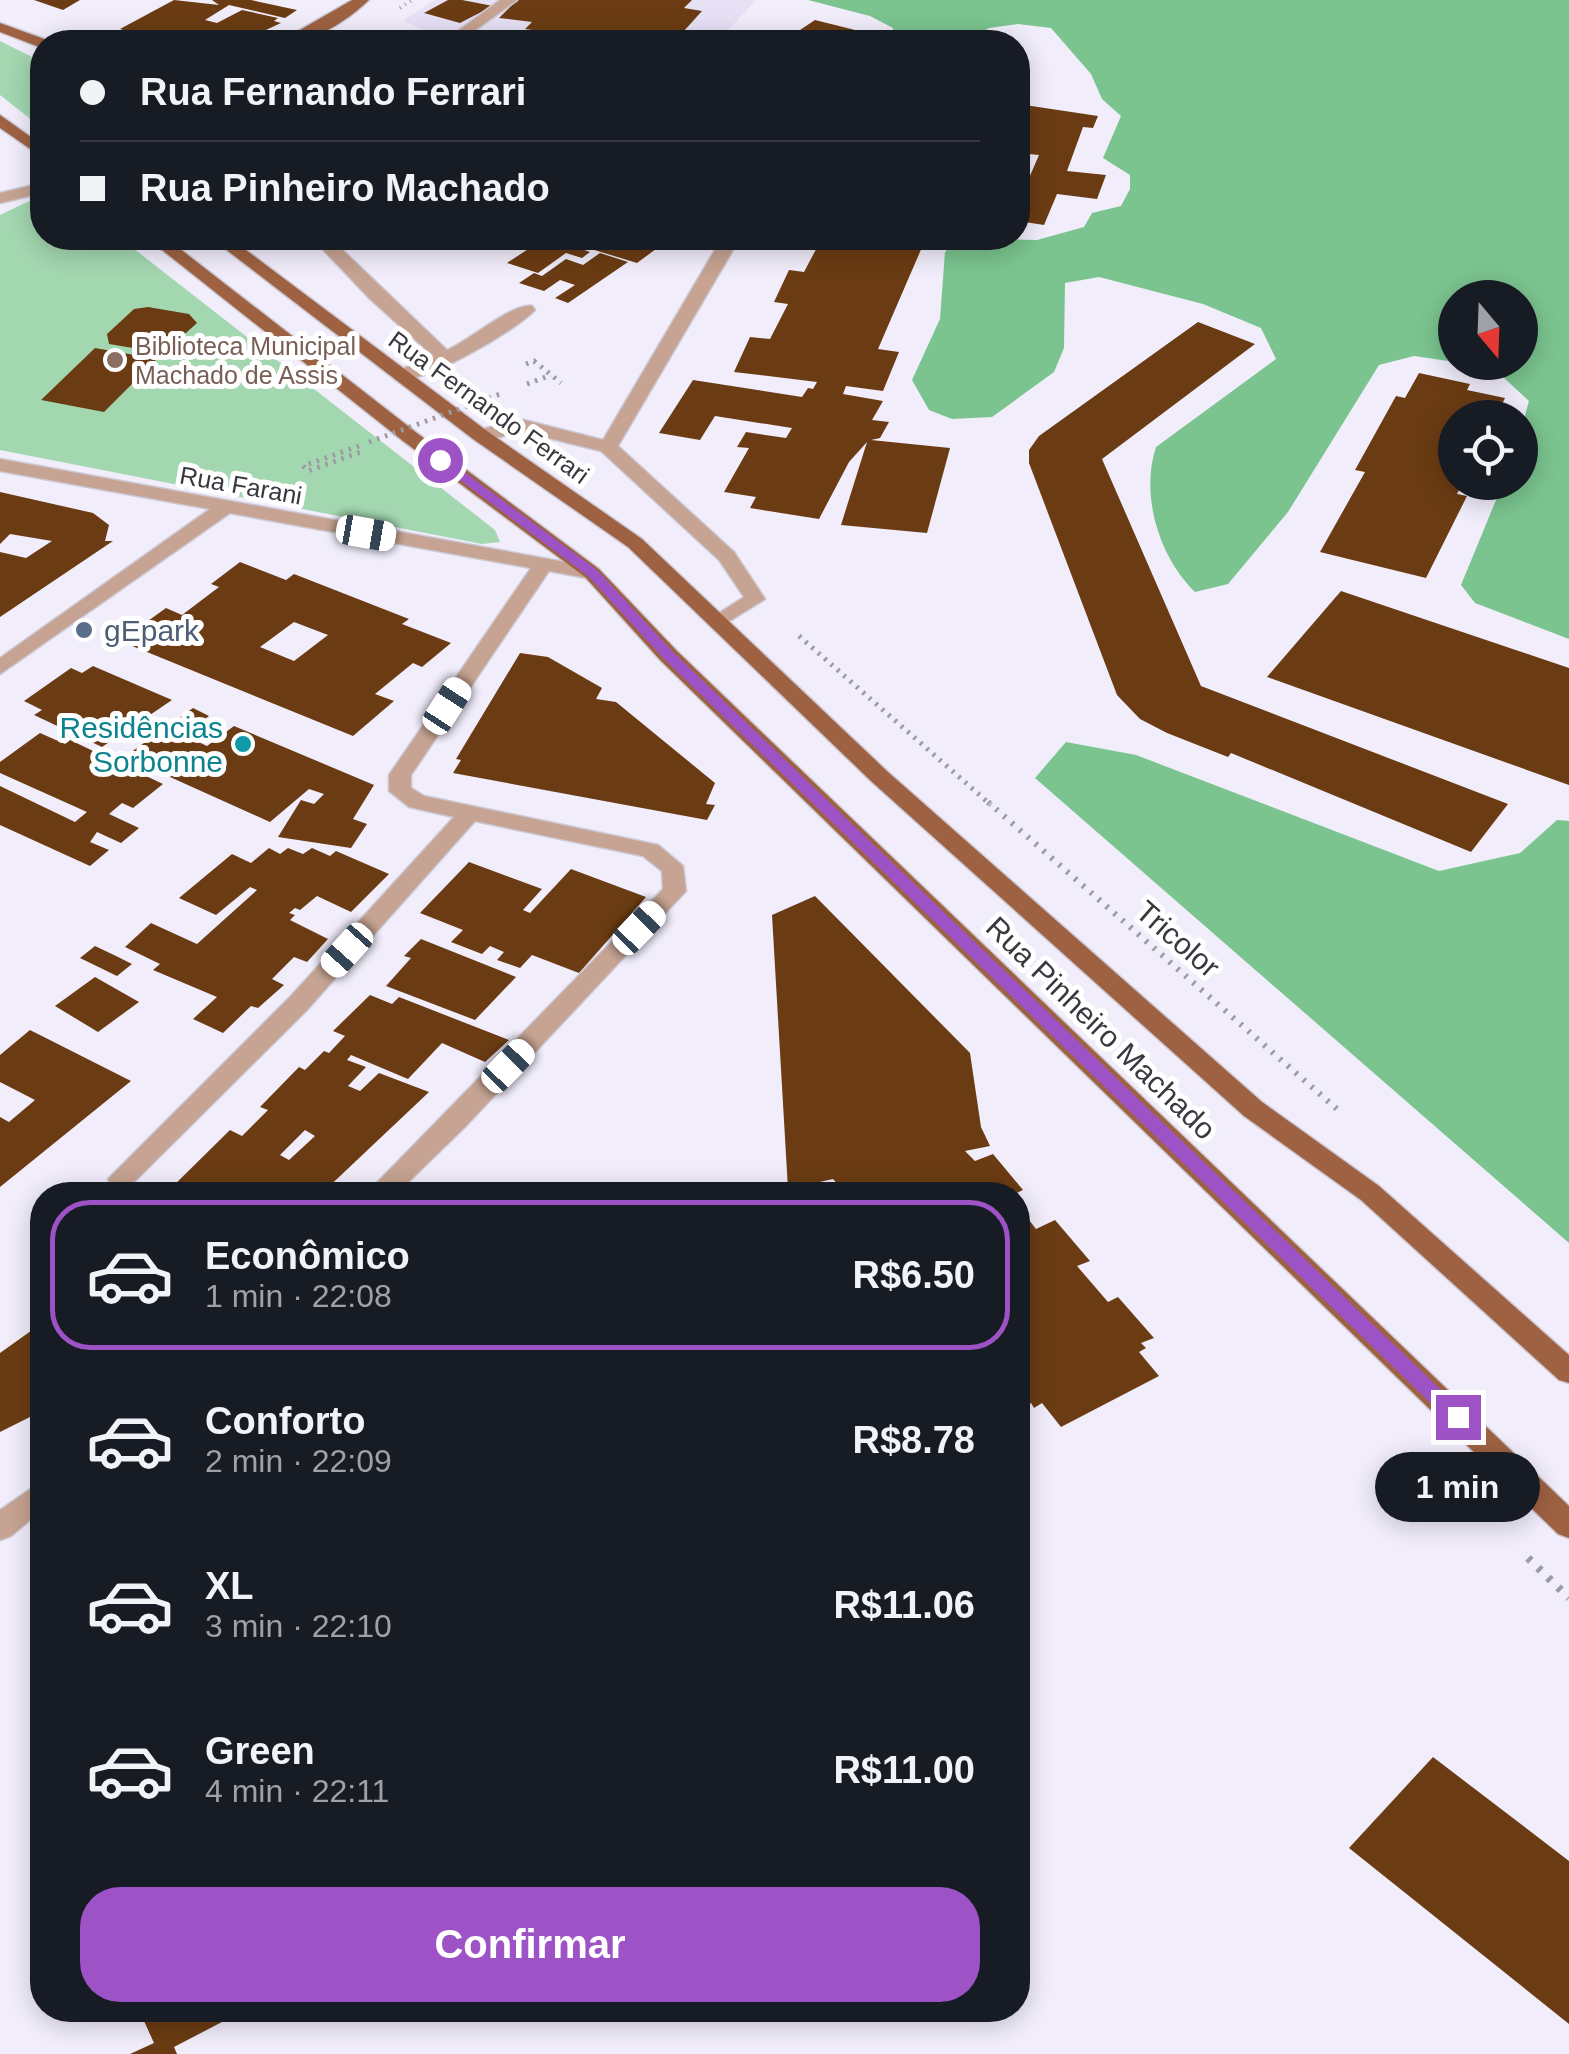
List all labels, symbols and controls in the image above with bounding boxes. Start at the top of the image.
text: Rua Fernando Ferrari [140,71,526,113]
text: Rua Pinheiro Machado [140,167,550,209]
north arrow [1438,280,1538,380]
map controls [1438,280,1538,500]
street label: Rua Fernando Ferrari [384,325,594,489]
place label: Biblioteca Municipal Machado de Assis [135,332,356,389]
marker: Biblioteca Municipal Machado de Assis [104,349,126,371]
button: locate [1438,400,1538,500]
route start [418,438,463,483]
street label: Rua Farani [178,460,304,510]
car [334,513,398,553]
place label: gEpark [104,614,200,647]
marker: gEpark [73,619,95,641]
car [418,673,476,739]
place label: Residências Sorbonne [60,711,223,778]
marker: Residências Sorbonne [232,733,254,755]
street label: Tricolor [1130,894,1226,984]
car [607,896,671,960]
street label: Rua Pinheiro Machado [980,910,1222,1146]
car [316,918,378,982]
car [476,1034,540,1098]
icon: car [85,1230,175,1320]
text: Econômico [205,1235,410,1277]
text: R$6.50 [852,1254,975,1296]
text: 1 min · 22:08 [205,1278,392,1314]
icon: car [85,1395,175,1485]
route end [1436,1395,1481,1440]
text: Conforto [205,1400,365,1442]
text: R$8.78 [852,1419,975,1461]
text: 2 min · 22:09 [205,1443,392,1479]
callout: 1 min [1376,1452,1540,1522]
text: 1 min [1416,1469,1499,1505]
icon: car [85,1560,175,1650]
text: XL [205,1565,254,1607]
text: R$11.06 [833,1584,975,1626]
text: 3 min · 22:10 [205,1608,392,1644]
icon: car [85,1725,175,1815]
text: Green [205,1730,315,1772]
text: R$11.00 [833,1749,975,1791]
text: 4 min · 22:11 [205,1773,389,1809]
button: Confirmar [80,1887,980,2002]

